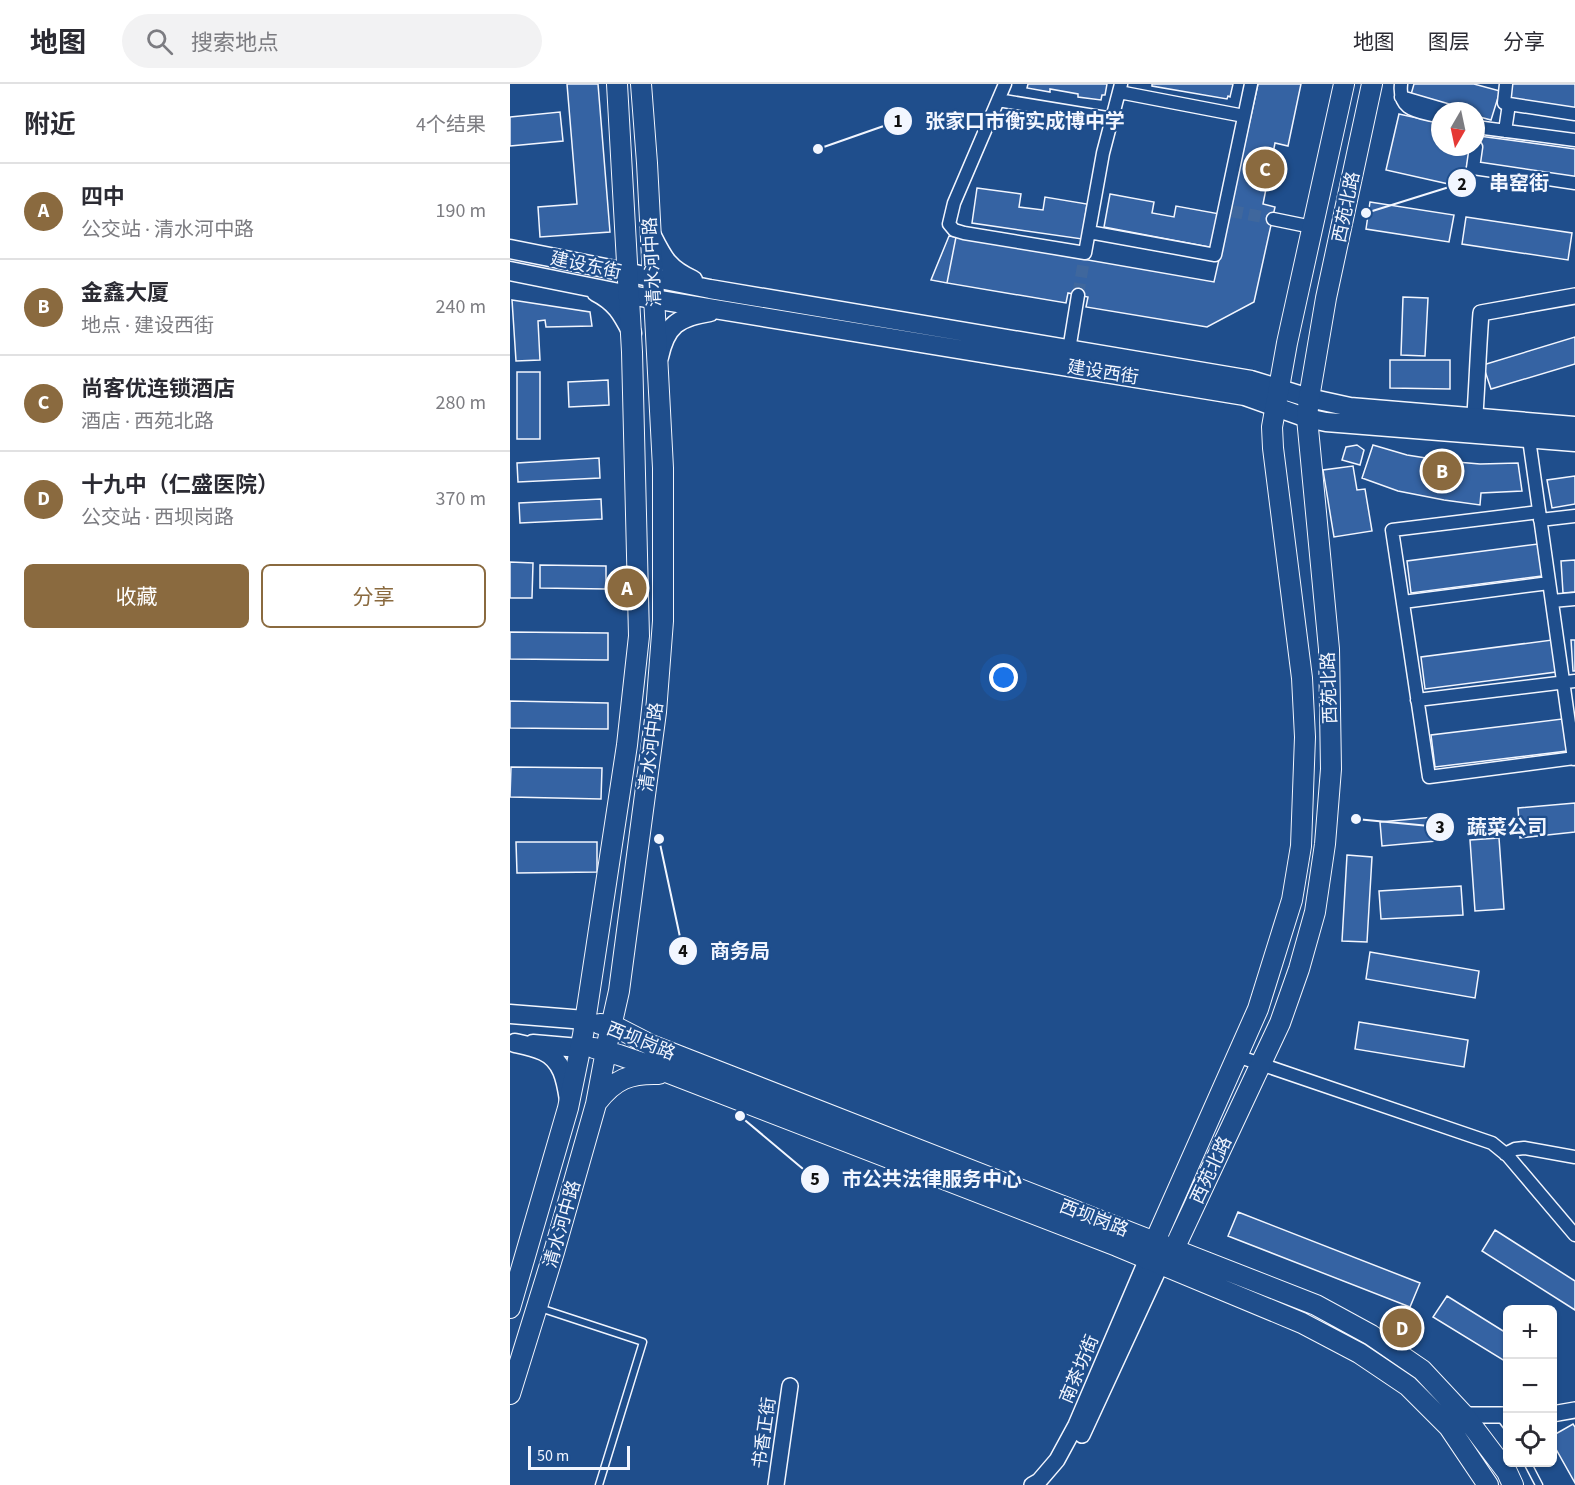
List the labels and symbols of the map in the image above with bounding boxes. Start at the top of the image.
callout: 张家口市衡实成博中学 [883,102,1137,140]
north arrow [1431,102,1485,156]
text: 张家口市衡实成博中学 [925,108,1125,136]
text: 1 [893,109,903,134]
pin: C [1246,146,1284,191]
callout: 串窑街 [1447,164,1561,202]
street label: 西苑北路 [1327,169,1366,245]
text: 串窑街 [1489,170,1549,198]
text: 2 [1457,172,1467,197]
street label: 清水河中路 [638,216,667,308]
street label: 建设东街 [548,246,624,285]
street label: 建设西街 [1065,355,1140,390]
pin: B [1422,448,1462,494]
pin: A [608,566,646,610]
street label: 西苑北路 [1316,652,1343,724]
your location [989,663,1018,692]
street label: 清水河中路 [634,701,669,793]
callout: 蔬菜公司 [1425,808,1559,846]
text: 蔬菜公司 [1467,814,1547,842]
text: 3 [1435,815,1445,840]
callout: 商务局 [668,932,782,970]
text: 商务局 [710,938,770,966]
text: 4 [678,939,688,964]
street label: 西坝岗路 [603,1016,679,1067]
street label: 西苑北路 [1185,1132,1238,1208]
callout: 市公共法律服务中心 [800,1160,1034,1198]
text: 市公共法律服务中心 [842,1166,1022,1194]
text: 5 [810,1167,820,1192]
street label: 清水河中路 [538,1177,587,1271]
street label: 西坝岗路 [1056,1194,1132,1243]
pin: D [1382,1306,1422,1350]
street label: 南茶坊街 [1054,1331,1105,1407]
street label: 书香正街 [747,1396,782,1470]
scale bar [528,1443,630,1470]

